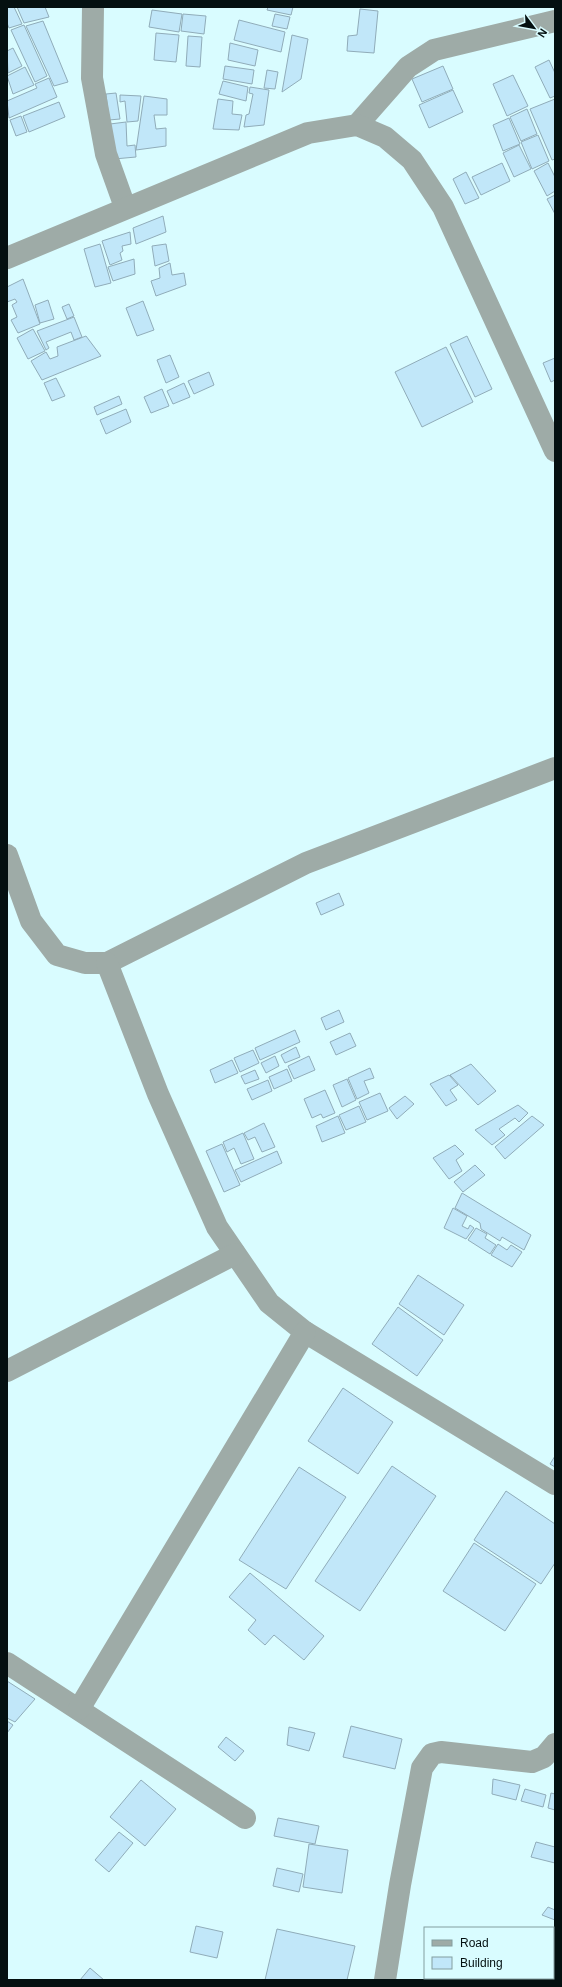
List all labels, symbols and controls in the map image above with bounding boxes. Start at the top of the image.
north arrow [514,8,554,48]
text: N [535,27,550,40]
legend [424,1927,554,1979]
text: Road [460,1936,489,1950]
text: Building [460,1956,503,1970]

